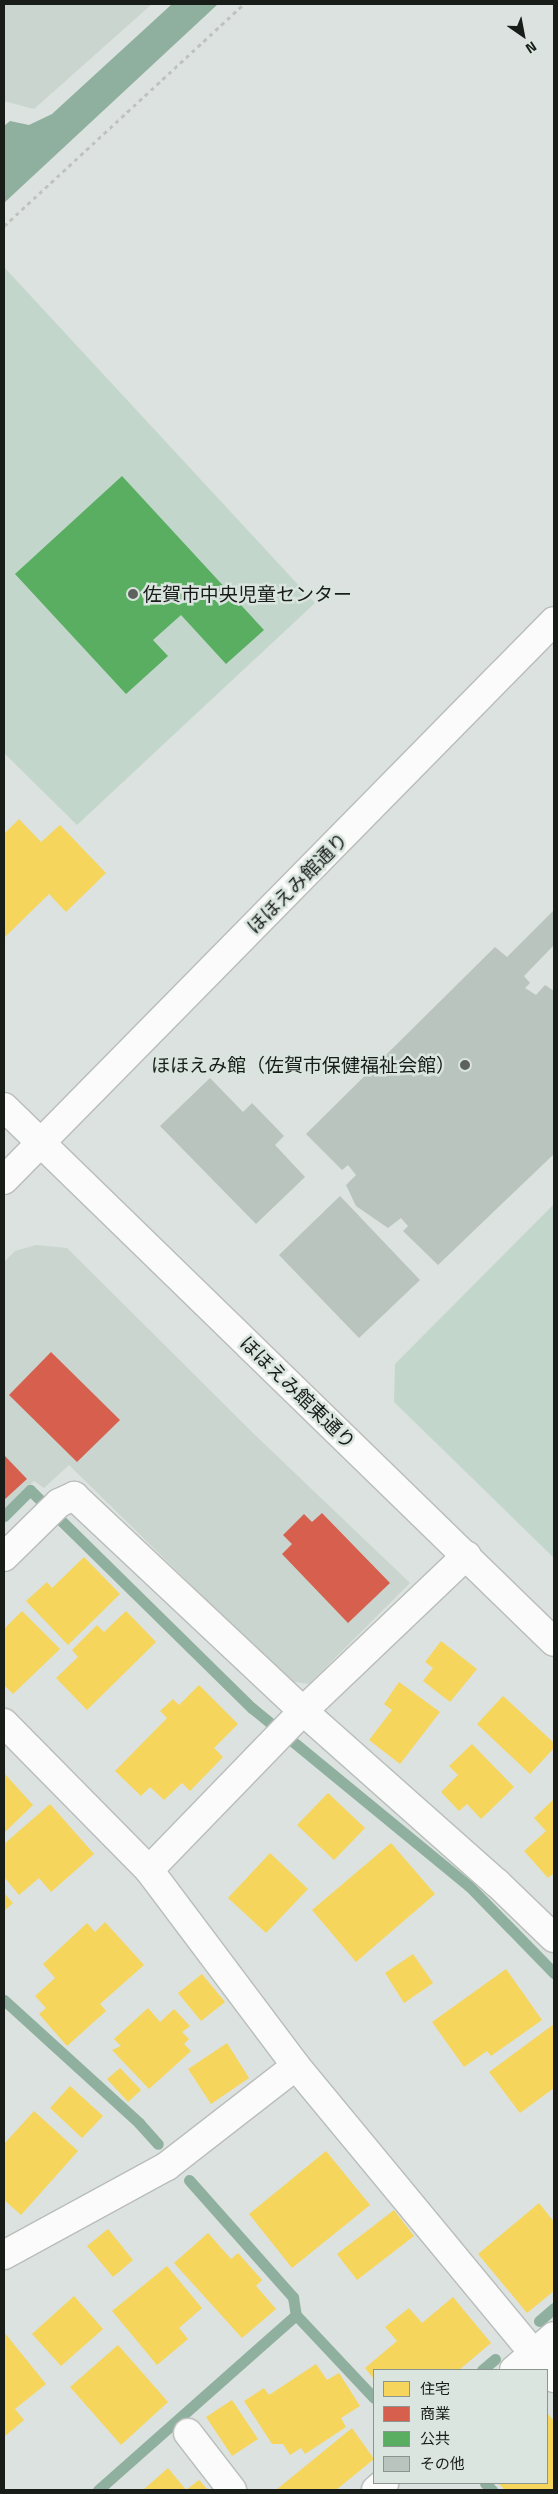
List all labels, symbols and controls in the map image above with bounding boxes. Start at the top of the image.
north arrow [498,10,548,60]
text: N [522,37,541,59]
place label: 佐賀市中央児童センター [143,583,352,605]
marker: 佐賀市中央児童センター [127,588,139,600]
street label: ほほえみ館通り [242,828,352,938]
place label: ほほえみ館（佐賀市保健福祉会館） [151,1054,455,1076]
marker: ほほえみ館（佐賀市保健福祉会館） [459,1059,471,1071]
street label: ほほえみ館東通り [235,1331,361,1453]
legend [373,2369,548,2484]
text: 住宅 [420,2377,450,2400]
text: 商業 [420,2402,450,2425]
text: 公共 [420,2427,450,2450]
text: その他 [420,2452,465,2475]

